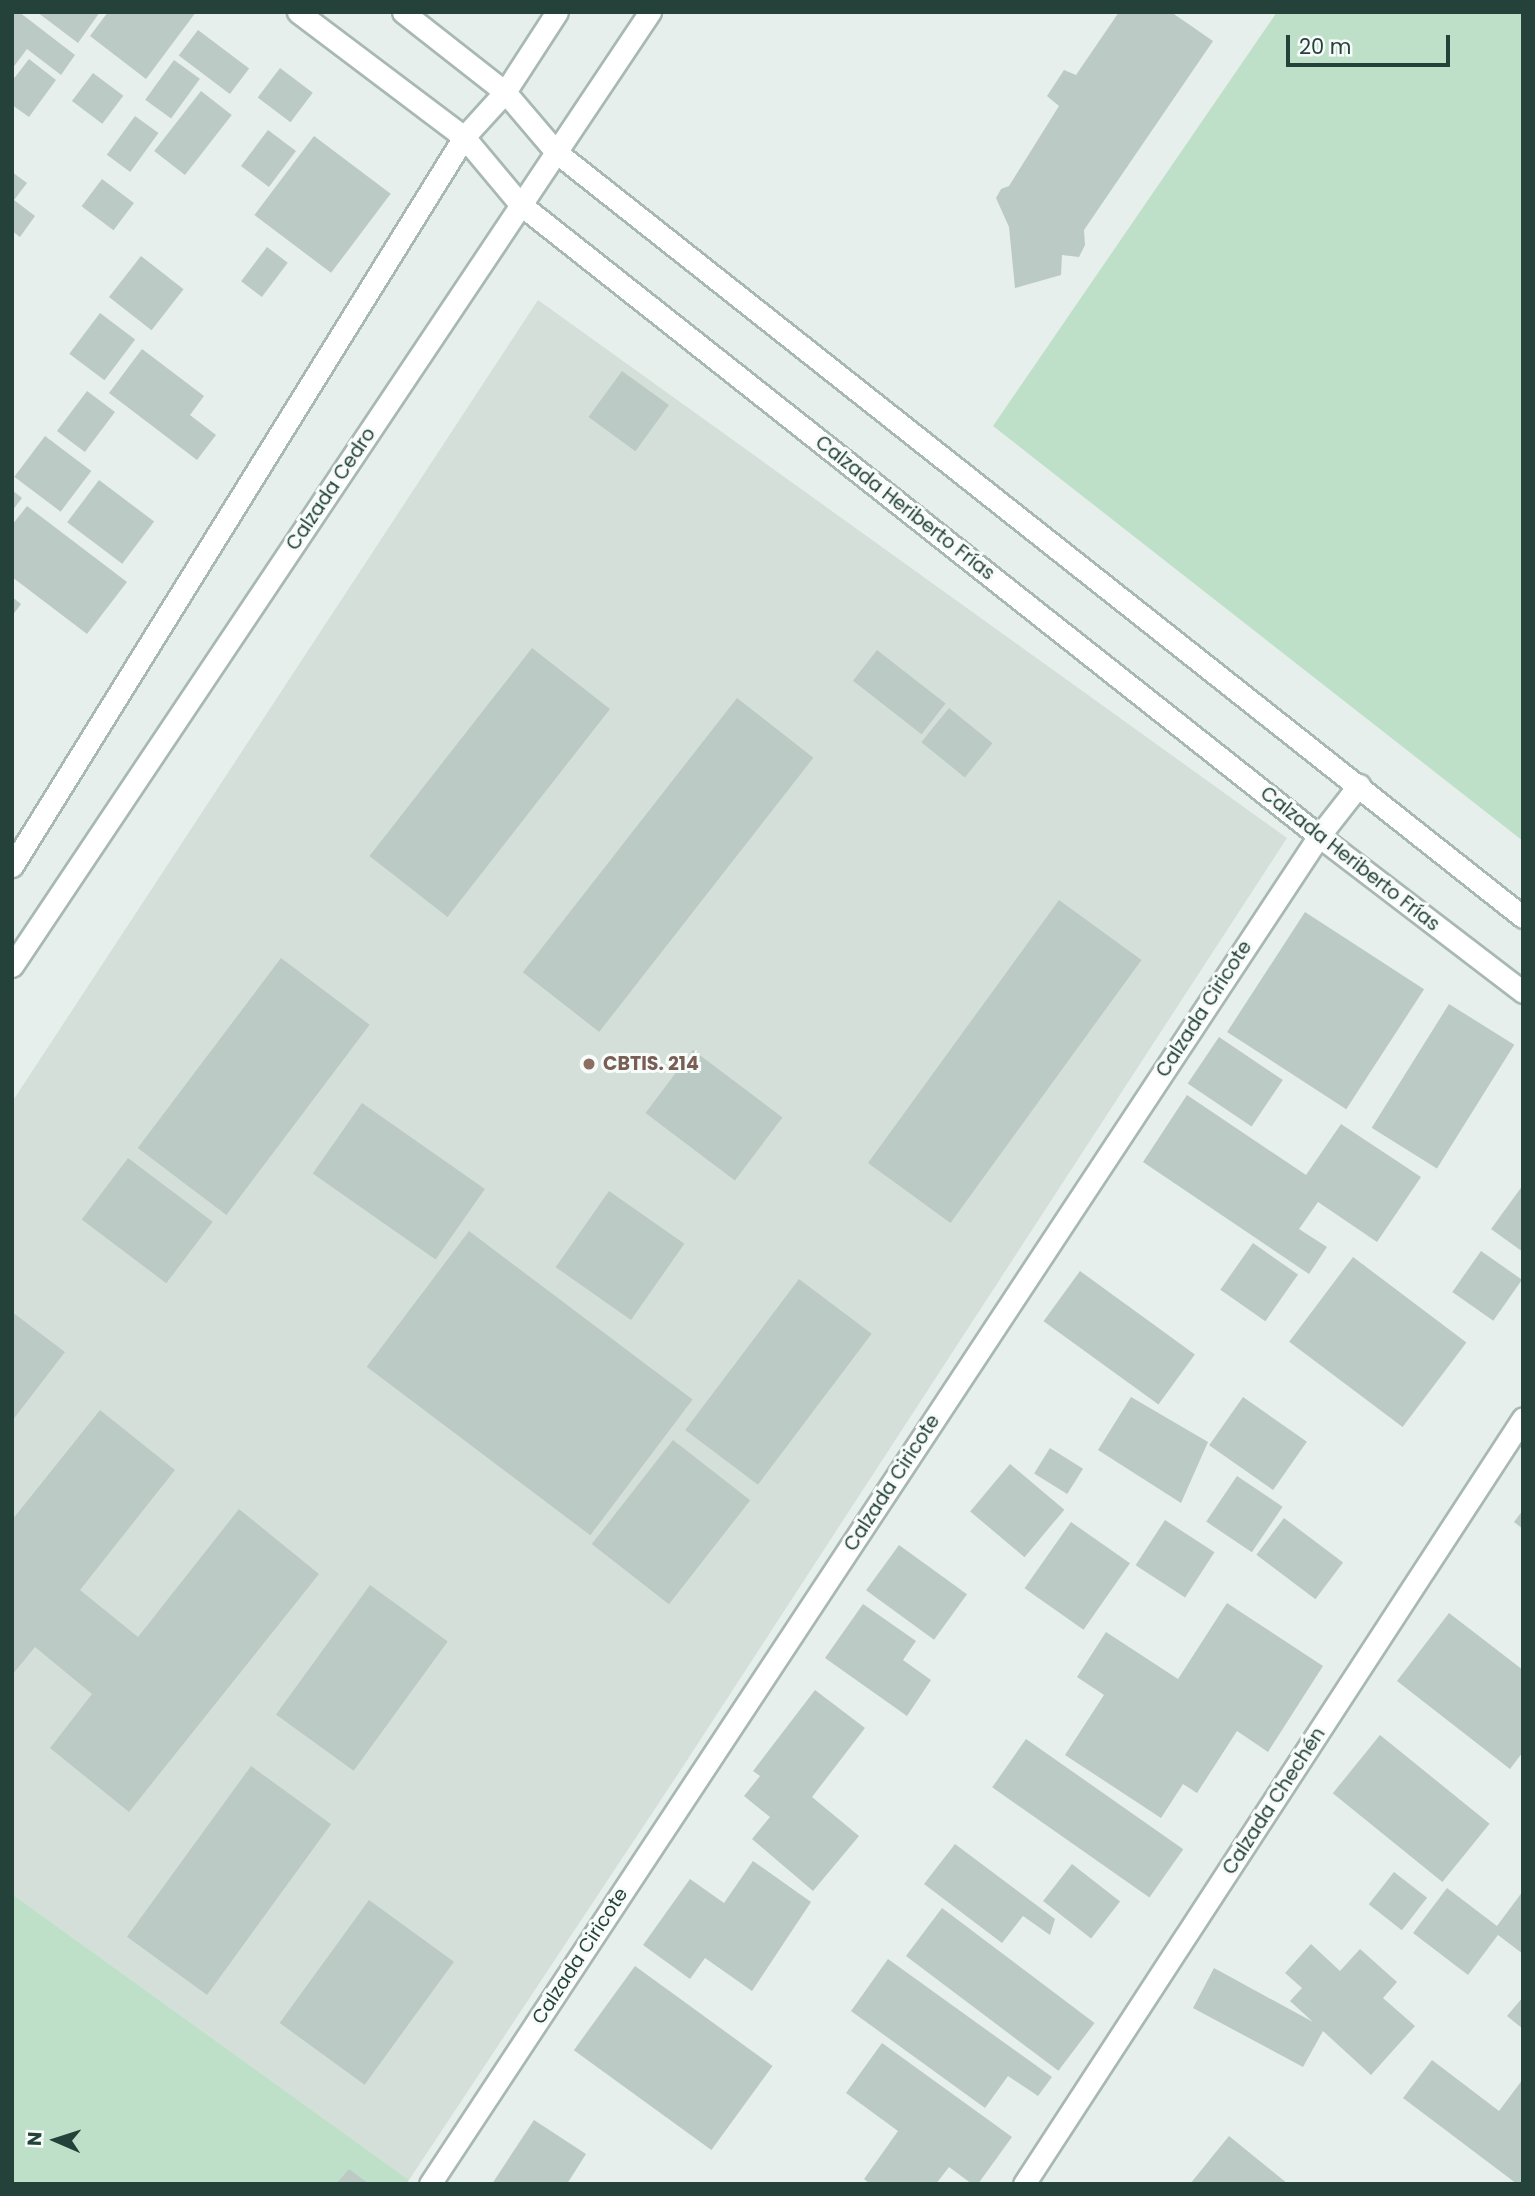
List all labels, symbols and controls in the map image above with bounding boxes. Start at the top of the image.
scale bar [1290,21,1454,65]
text: 20 m [1299,32,1352,61]
street label: Calzada Cedro [282,423,380,555]
street label: Calzada Heriberto Frías [811,431,999,585]
street label: Calzada Heriberto Frías [1256,782,1444,936]
street label: Calzada Ciricote [1151,937,1257,1081]
place label: CBTIS. 214 [603,1053,699,1075]
marker: CBTIS. 214 [581,1056,597,1072]
street label: Calzada Ciricote [839,1411,945,1555]
street label: Calzada Chechén [1218,1723,1330,1879]
street label: Calzada Ciricote [527,1884,633,2028]
north arrow [21,2105,91,2175]
text: N [21,2131,48,2147]

